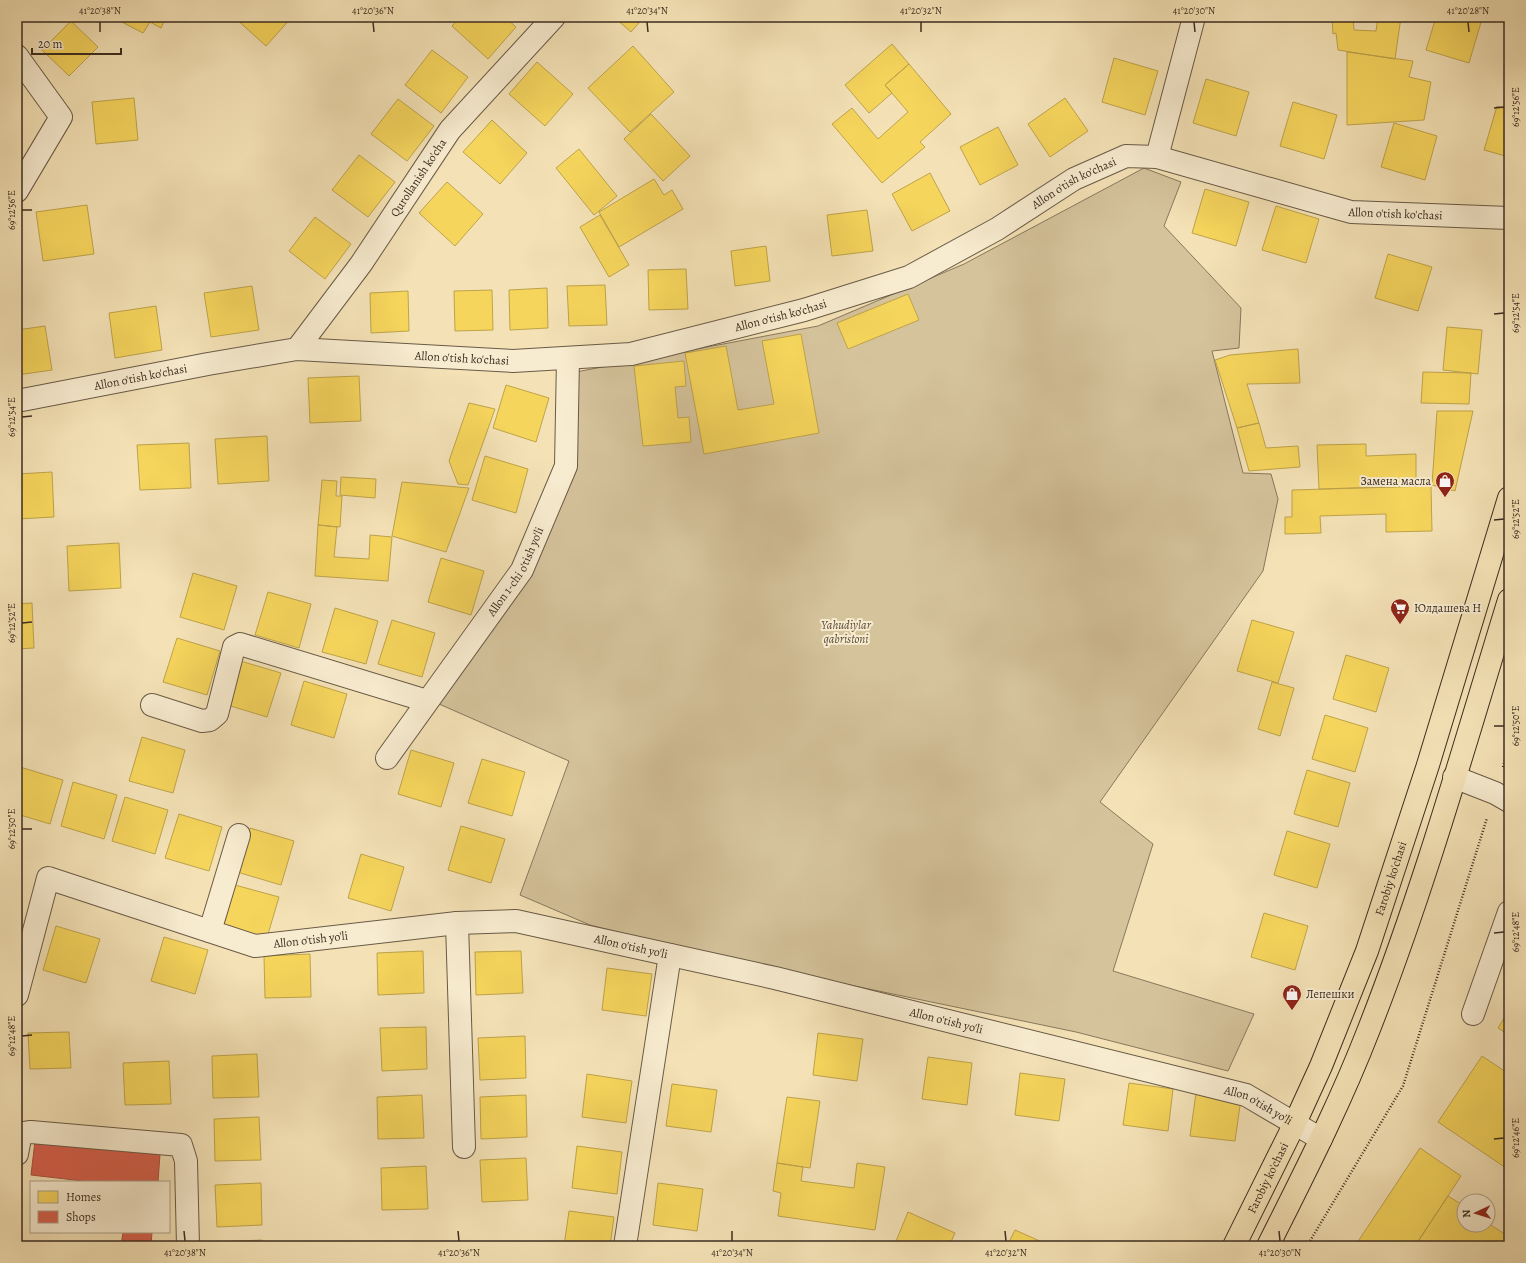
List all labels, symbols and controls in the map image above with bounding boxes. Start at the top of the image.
text: 41°20'38"N [79,4,121,17]
text: 41°20'36"N [352,4,394,17]
text: 41°20'34"N [626,4,668,17]
text: 41°20'32"N [900,4,942,17]
text: 41°20'30"N [1173,4,1215,17]
text: 41°20'28"N [1447,4,1489,17]
scale bar [32,30,121,56]
text: 20 m [38,36,62,52]
text: 69°12'56"E [1509,87,1522,127]
street label: Qurollanish ko'cha [387,135,450,220]
street label: Allon o'tish ko'chasi [1028,153,1119,213]
text: 69°12'56"E [5,190,18,230]
street label: Allon o'tish ko'chasi [1347,204,1443,223]
text: 69°12'54"E [1509,293,1522,333]
street label: Allon o'tish ko'chasi [732,295,829,336]
street label: Allon o'tish ko'chasi [413,348,510,369]
street label: Allon o'tish ko'chasi [92,360,189,394]
text: 69°12'54"E [5,397,18,437]
shop icon: Замена масла [1434,470,1456,498]
place label: Замена масла [1360,473,1431,489]
text: 69°12'52"E [1509,499,1522,539]
street label: Allon 1-chi o'tish yo'li [483,525,547,620]
supermarket icon: Юлдашева Н [1389,597,1411,625]
place label: Юлдашева Н [1414,600,1481,616]
text: 69°12'52"E [5,603,18,643]
park label: Yahudiylar qabristoni [821,617,872,647]
text: 69°12'50"E [1509,706,1522,746]
text: 69°12'50"E [5,809,18,849]
street label: Farobiy ko'chasi [1371,839,1410,918]
text: 69°12'48"E [1509,912,1522,952]
street label: Allon o'tish yo'li [272,927,349,952]
street label: Allon o'tish yo'li [592,930,669,962]
shop icon: Лепешки [1281,983,1303,1011]
place label: Лепешки [1306,986,1354,1002]
street label: Allon o'tish yo'li [907,1004,985,1037]
text: 69°12'48"E [5,1016,18,1056]
street label: Allon o'tish yo'li [1222,1082,1295,1129]
text: 69°12'46"E [1509,1118,1522,1158]
street label: Farobiy ko'chasi [1243,1140,1292,1216]
legend [30,1181,170,1233]
text: Homes [66,1189,101,1205]
north arrow [1456,1193,1496,1233]
text: Shops [66,1209,96,1225]
text: N [1459,1209,1474,1218]
text: 41°20'38"N [164,1246,206,1259]
text: 41°20'36"N [438,1246,480,1259]
text: 41°20'34"N [711,1246,753,1259]
text: 41°20'32"N [985,1246,1027,1259]
text: 41°20'30"N [1259,1246,1301,1259]

